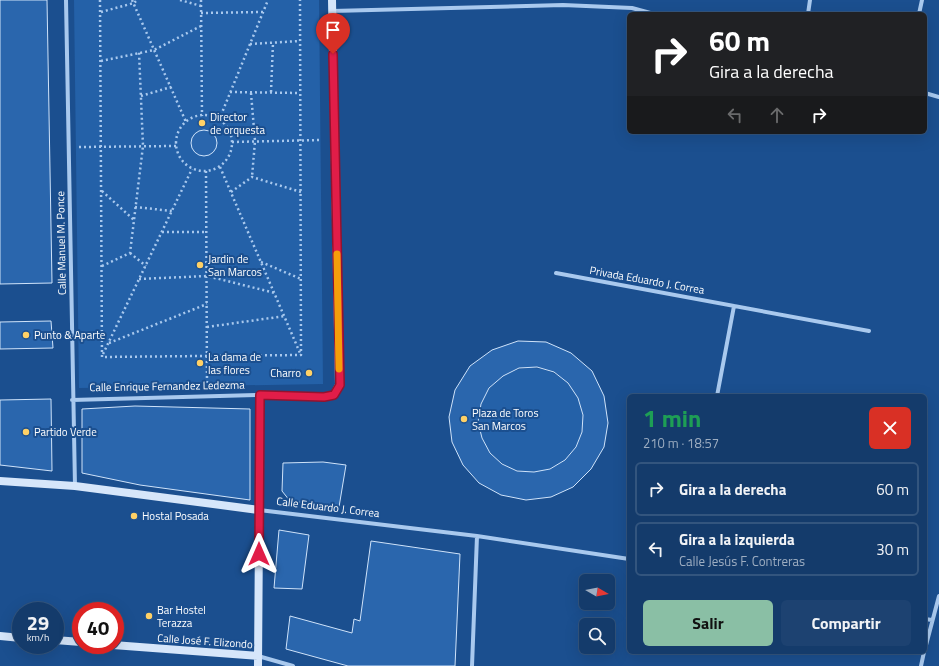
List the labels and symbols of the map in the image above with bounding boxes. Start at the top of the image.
pin [316,13,350,54]
place label: Director de orquesta [210,109,265,138]
marker: Director de orquesta [197,118,207,128]
street label: Calle Manuel M. Ponce [52,190,70,295]
place label: Jardin de San Marcos [208,251,262,280]
marker: Jardin de San Marcos [195,260,205,270]
street label: Privada Eduardo J. Correa [588,262,706,298]
place label: Punto & Aparte [34,327,106,343]
marker: Punto & Aparte [21,330,31,340]
place label: La dama de las flores [208,349,261,378]
marker: La dama de las flores [195,358,205,368]
place label: Charro [270,365,301,381]
marker: Charro [304,368,314,378]
street label: Calle Enrique Fernandez Ledezma [89,377,245,395]
place label: Plaza de Toros San Marcos [472,405,539,434]
marker: Plaza de Toros San Marcos [459,414,469,424]
place label: Partido Verde [34,424,97,440]
marker: Partido Verde [21,427,31,437]
street label: Calle Eduardo J. Correa [276,493,381,521]
place label: Hostal Posada [142,508,209,524]
marker: Hostal Posada [129,511,139,521]
position arrow [238,533,280,575]
north arrow [579,574,615,610]
speed limit sign: 40 [72,602,124,654]
place label: Bar Hostel Terazza [157,602,206,631]
marker: Bar Hostel Terazza [144,611,154,621]
street label: Calle José F. Elizondo [157,630,253,652]

